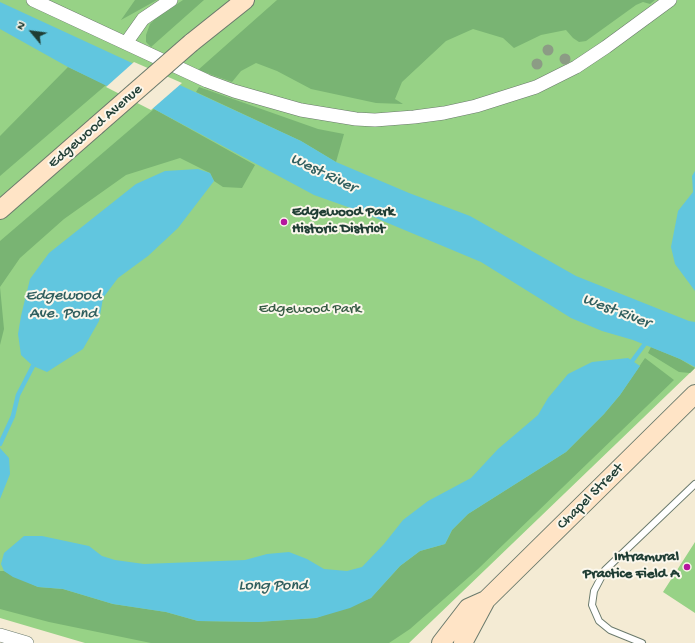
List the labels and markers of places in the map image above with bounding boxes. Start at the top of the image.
place label: Edgewood Park Historic District [292,204,395,239]
marker: Edgewood Park Historic District [279,217,289,227]
place label: Intramural Practice Field A [583,549,679,584]
marker: Intramural Practice Field A [682,562,692,572]

